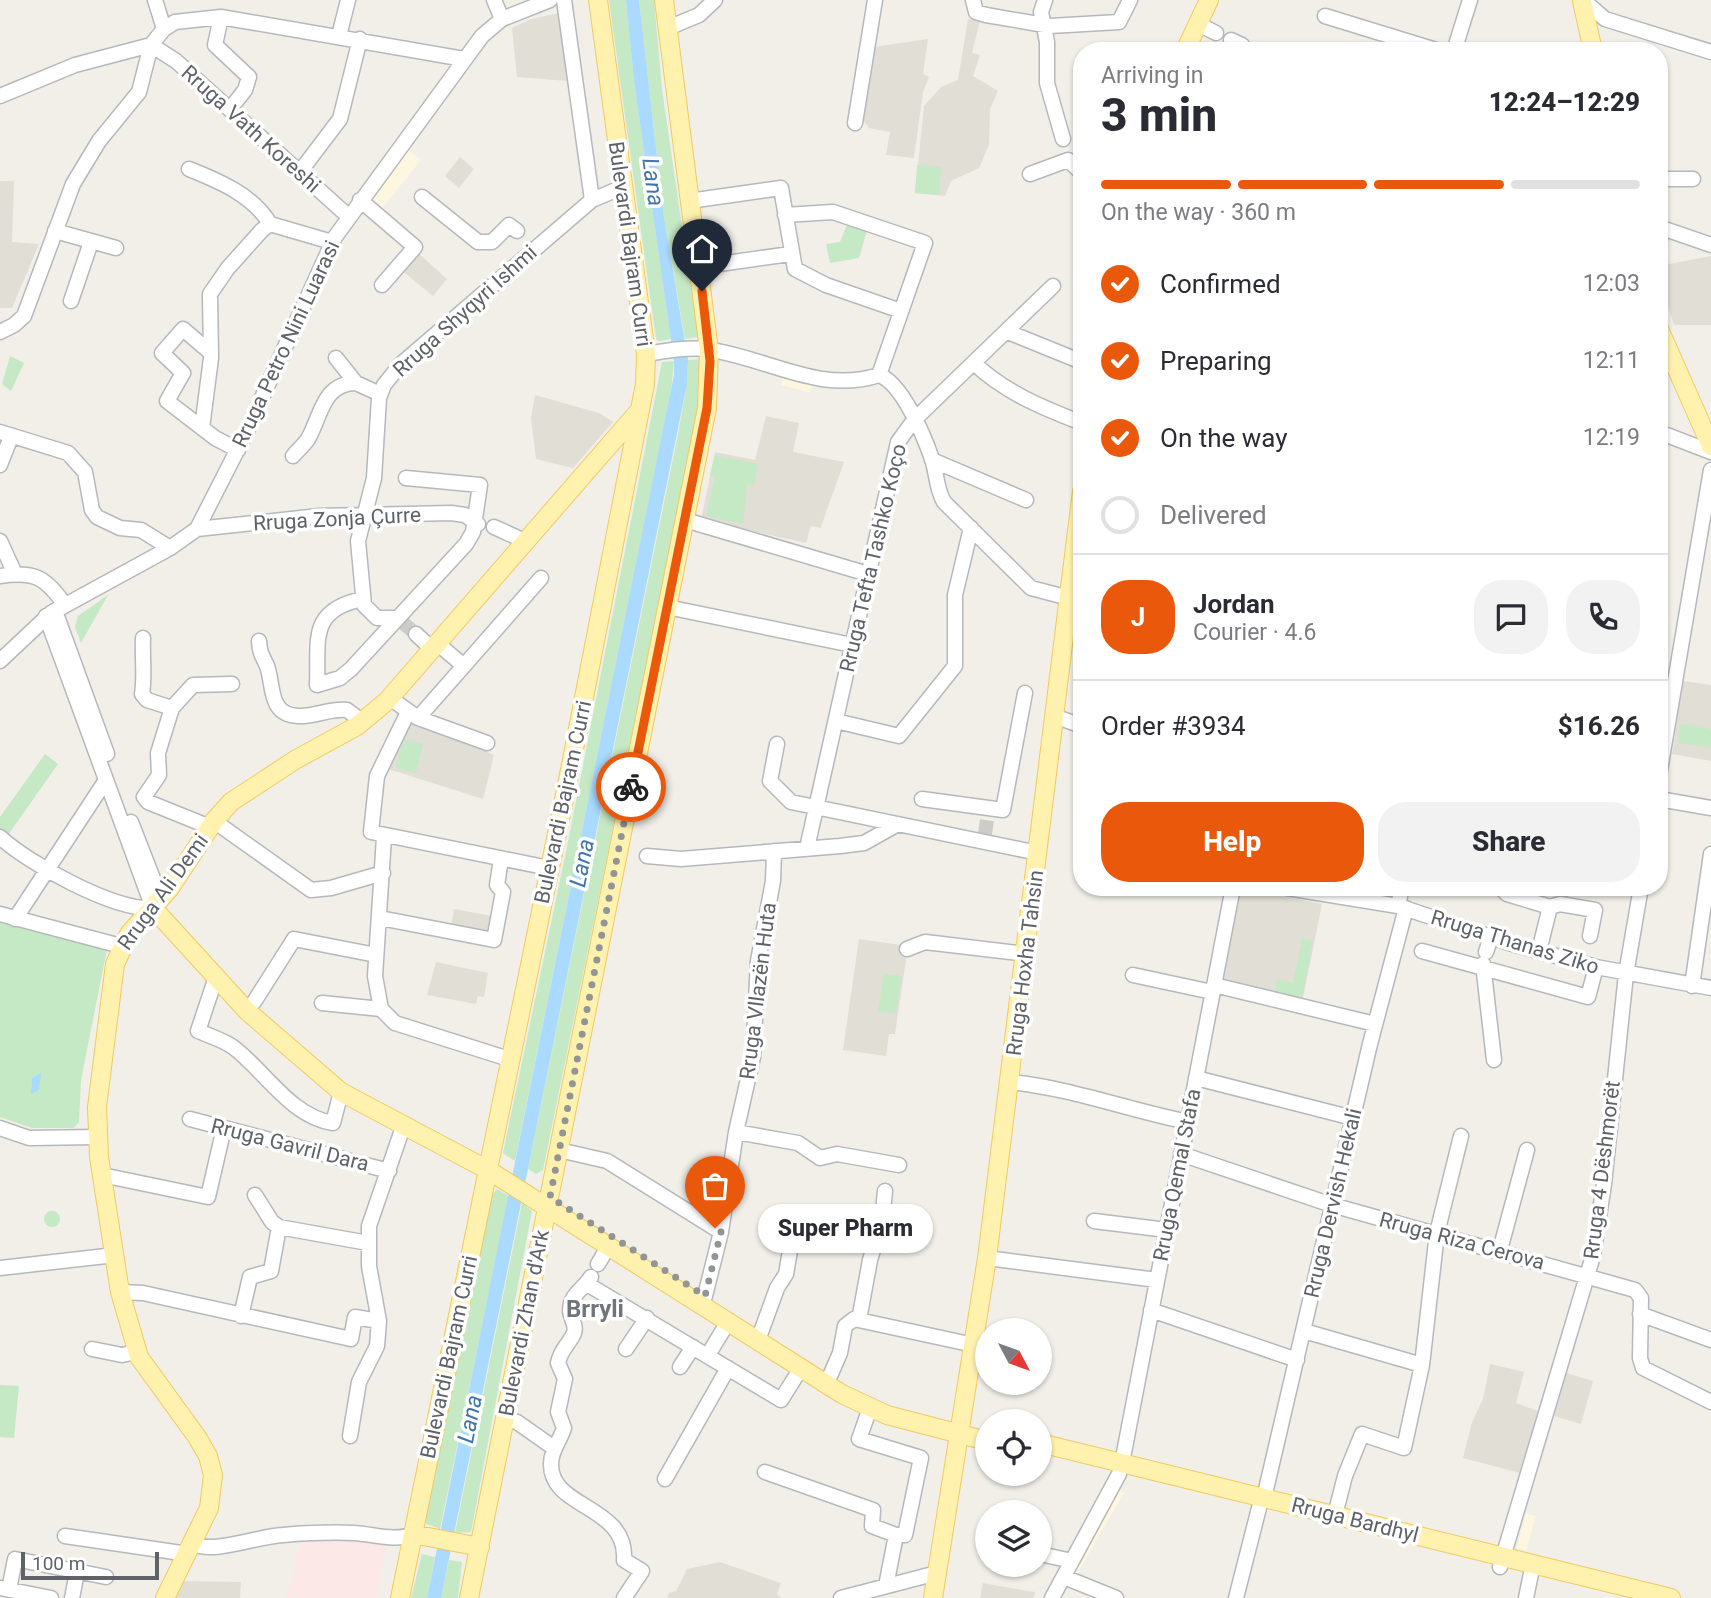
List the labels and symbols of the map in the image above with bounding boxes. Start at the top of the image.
street label: Rruga Vath Koreshi [177,60,325,198]
street label: Bulevardi Bajram Curri [604,140,656,348]
water label: Lana [636,156,670,208]
pin [672,219,732,291]
street label: Rruga Petro Nini Luarasi [228,237,344,451]
street label: Rruga Shyqyri Ishmi [388,240,542,382]
street label: Rruga Tefta Tashko Koço [835,441,911,674]
street label: Rruga Zonja Çurre [252,503,422,535]
street label: Bulevardi Bajram Curri [530,698,596,906]
courier [596,752,666,822]
street label: Rruga Ali Demi [113,829,213,955]
water label: Lana [564,837,600,889]
street label: Rruga Hoxha Tahsin [1002,869,1048,1057]
street label: Rruga Vllazën Huta [735,901,781,1081]
street label: Rruga Thanas Ziko [1428,905,1602,979]
street label: Rruga 4 Dëshmorët [1579,1079,1625,1261]
street label: Rruga Qemal Stafa [1148,1087,1206,1263]
street label: Rruga Dervish Hekali [1300,1106,1366,1300]
street label: Rruga Gavril Dara [209,1114,371,1176]
pin [685,1156,745,1228]
callout: Super Pharm [757,1204,932,1252]
street label: Rruga Riza Cerova [1377,1207,1547,1275]
street label: Bulevardi Zhan d'Ark [494,1227,554,1418]
street label: Bulevardi Bajram Curri [416,1253,482,1461]
district label: Brryli [566,1295,624,1323]
north arrow [975,1318,1052,1395]
water label: Lana [452,1393,488,1445]
street label: Rruga Bardhyl [1289,1493,1421,1547]
scale bar [21,1549,159,1581]

